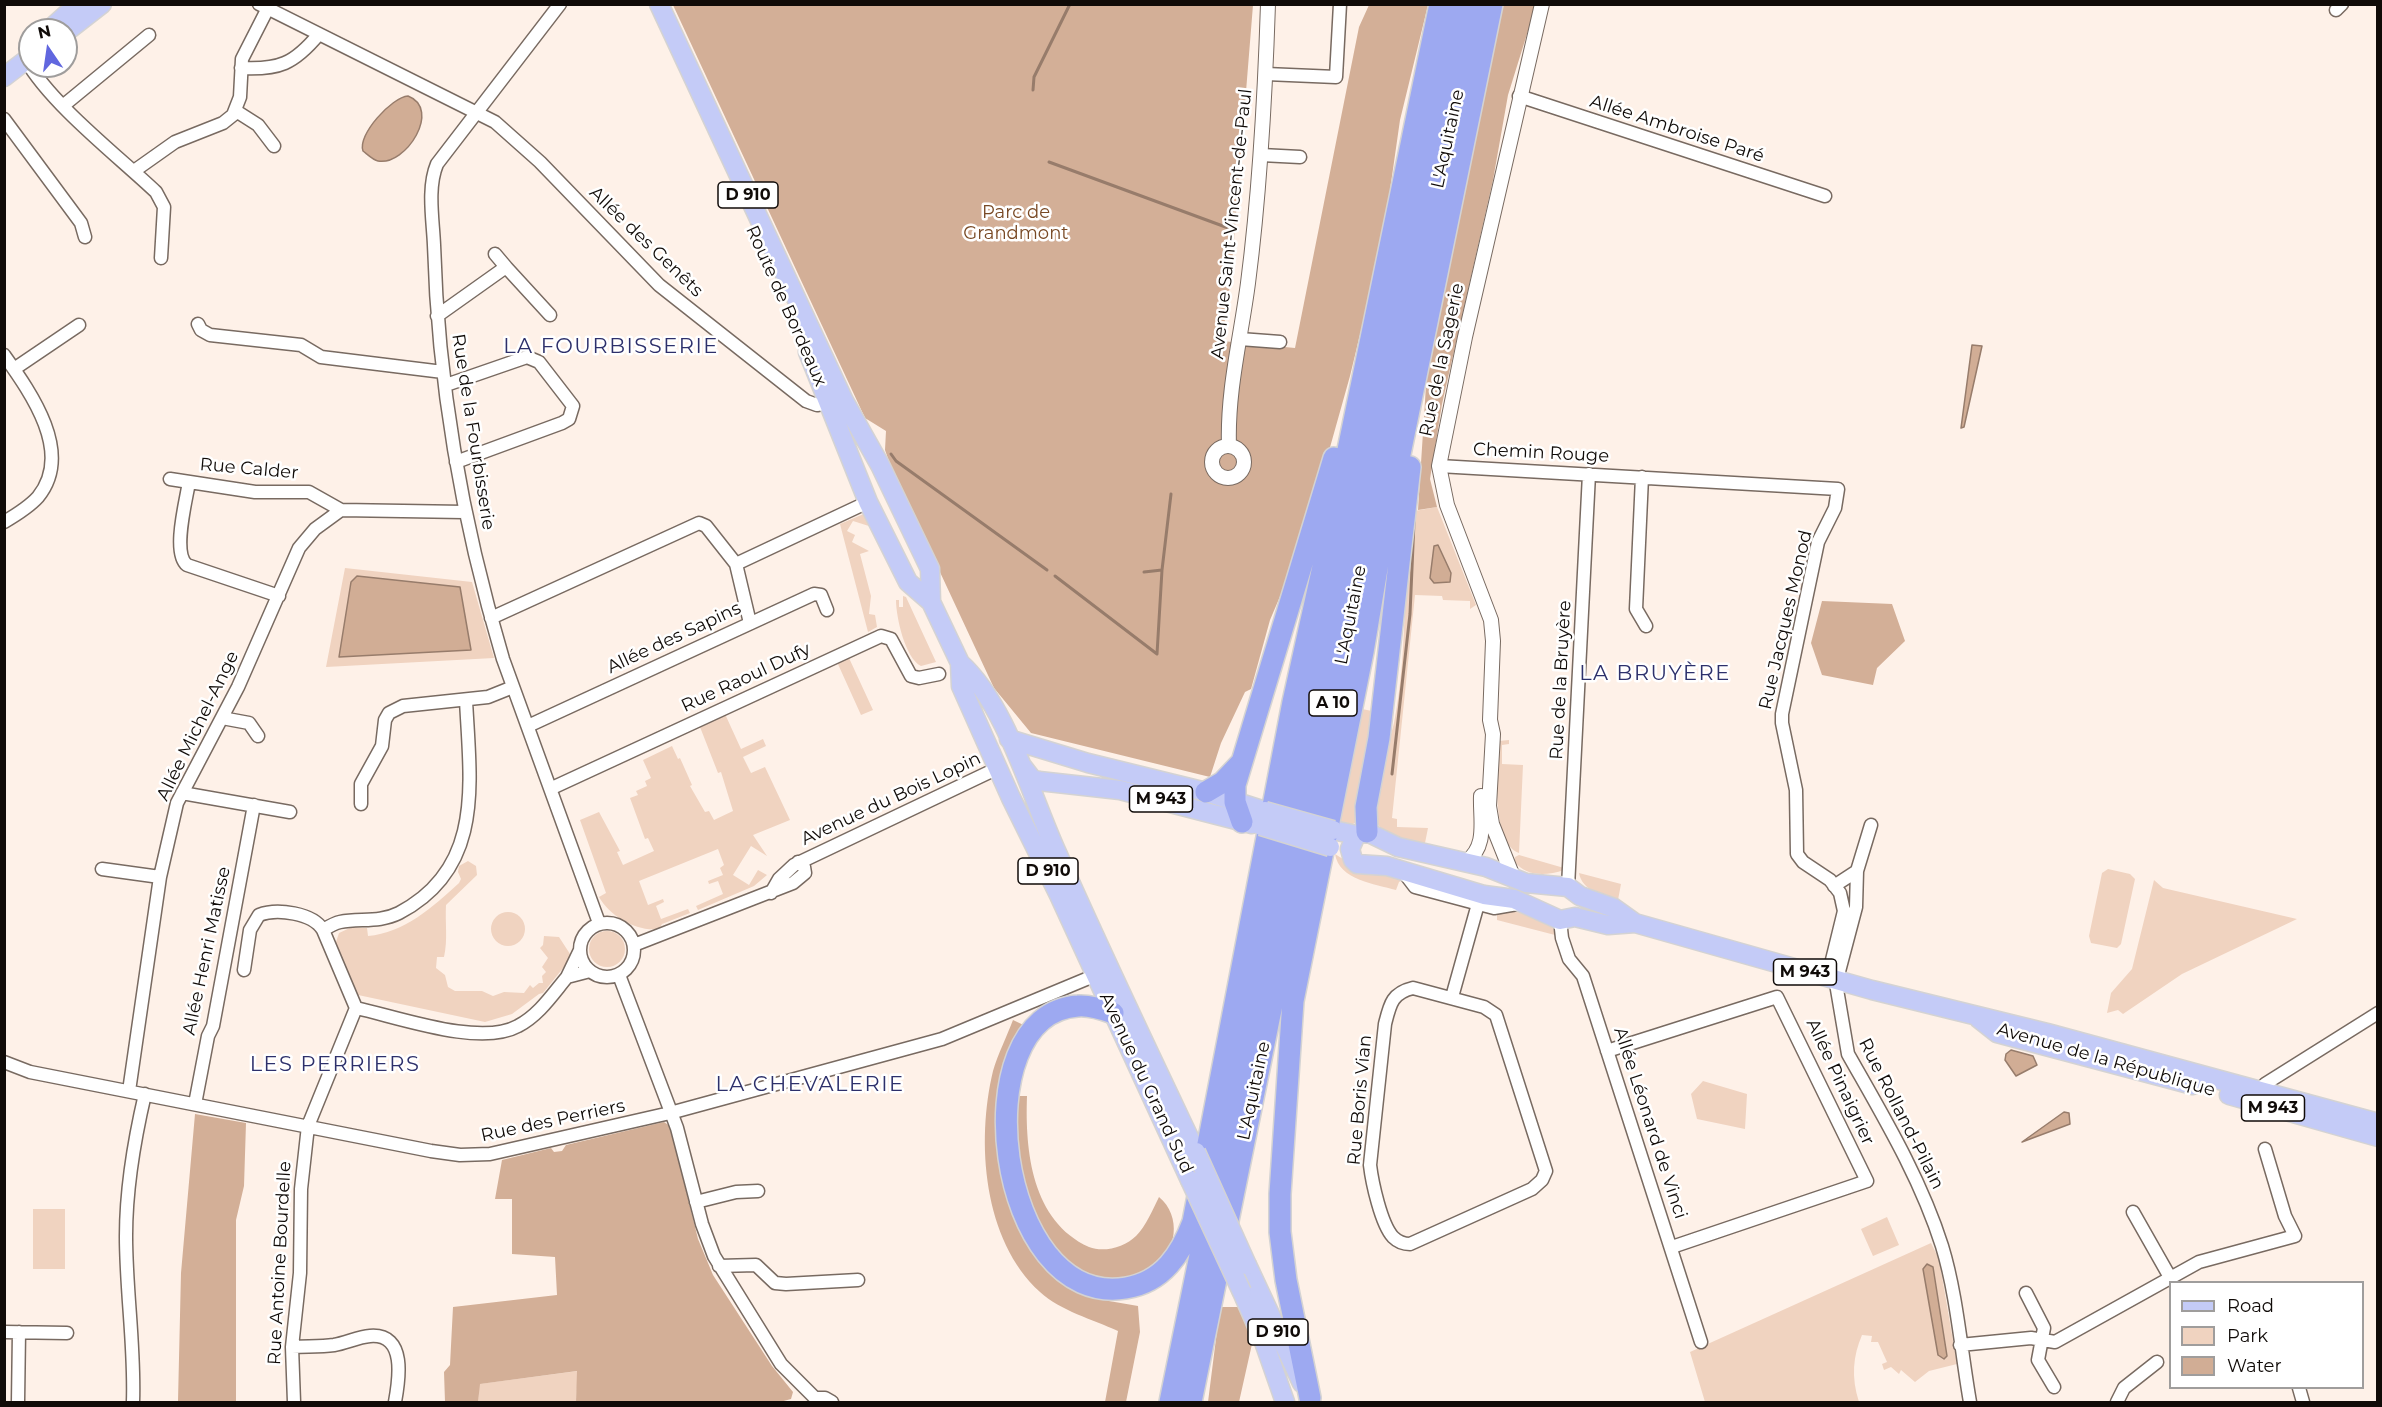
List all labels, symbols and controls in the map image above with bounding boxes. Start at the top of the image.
north arrow [18,18,78,78]
text: N [36,21,53,43]
street label: Avenue Saint-Vincent-de-Paul [1207,88,1257,360]
street label: L'Aquitaine [1427,88,1469,190]
street label: Allée Ambroise Paré [1587,91,1767,167]
street label: Allée des Genêts [585,182,707,302]
road number: D 910 [718,182,778,208]
park label: Parc de Grandmont [963,202,1069,244]
street label: Route de Bordeaux [741,222,831,390]
street label: Rue de la Sagerie [1415,281,1469,439]
street label: Rue de la Fourbisserie [447,332,499,532]
district label: LA FOURBISSERIE [503,334,719,360]
street label: Chemin Rouge [1472,439,1610,467]
street label: Rue Calder [199,454,299,484]
street label: Rue Jacques Monod [1755,528,1817,712]
street label: L'Aquitaine [1331,564,1371,666]
street label: Allée des Sapins [604,598,744,678]
street label: Rue de la Bruyère [1546,600,1576,760]
street label: Rue Raoul Dufy [678,639,814,717]
street label: Allée Michel-Ange [152,648,244,804]
district label: LA BRUYÈRE [1579,661,1731,687]
road number: A 10 [1309,690,1357,716]
street label: Avenue du Bois Lopin [798,748,984,850]
road number: M 943 [1130,786,1192,812]
road number: D 910 [1018,858,1078,884]
street label: Allée Henri Matisse [179,865,235,1037]
road number: M 943 [1774,959,1836,985]
street label: Avenue du Grand Sud [1095,989,1197,1177]
street label: Allée Pinaigrier [1801,1015,1879,1149]
street label: Avenue de la République [1994,1018,2218,1102]
street label: Allée Léonard de Vinci [1609,1024,1691,1222]
street label: Rue Boris Vian [1344,1034,1376,1166]
street label: Rue Rolland-Pilain [1854,1035,1948,1193]
street label: L'Aquitaine [1233,1040,1275,1142]
district label: LES PERRIERS [250,1052,420,1078]
district label: LA CHEVALERIE [715,1072,905,1098]
street label: Rue des Perriers [479,1095,627,1147]
road number: M 943 [2242,1095,2304,1121]
street label: Rue Antoine Bourdelle [264,1160,296,1366]
legend [2169,1281,2364,1389]
text: Road [2227,1295,2274,1317]
road number: D 910 [1248,1319,1308,1345]
text: Park [2227,1325,2268,1347]
text: Water [2227,1355,2282,1377]

